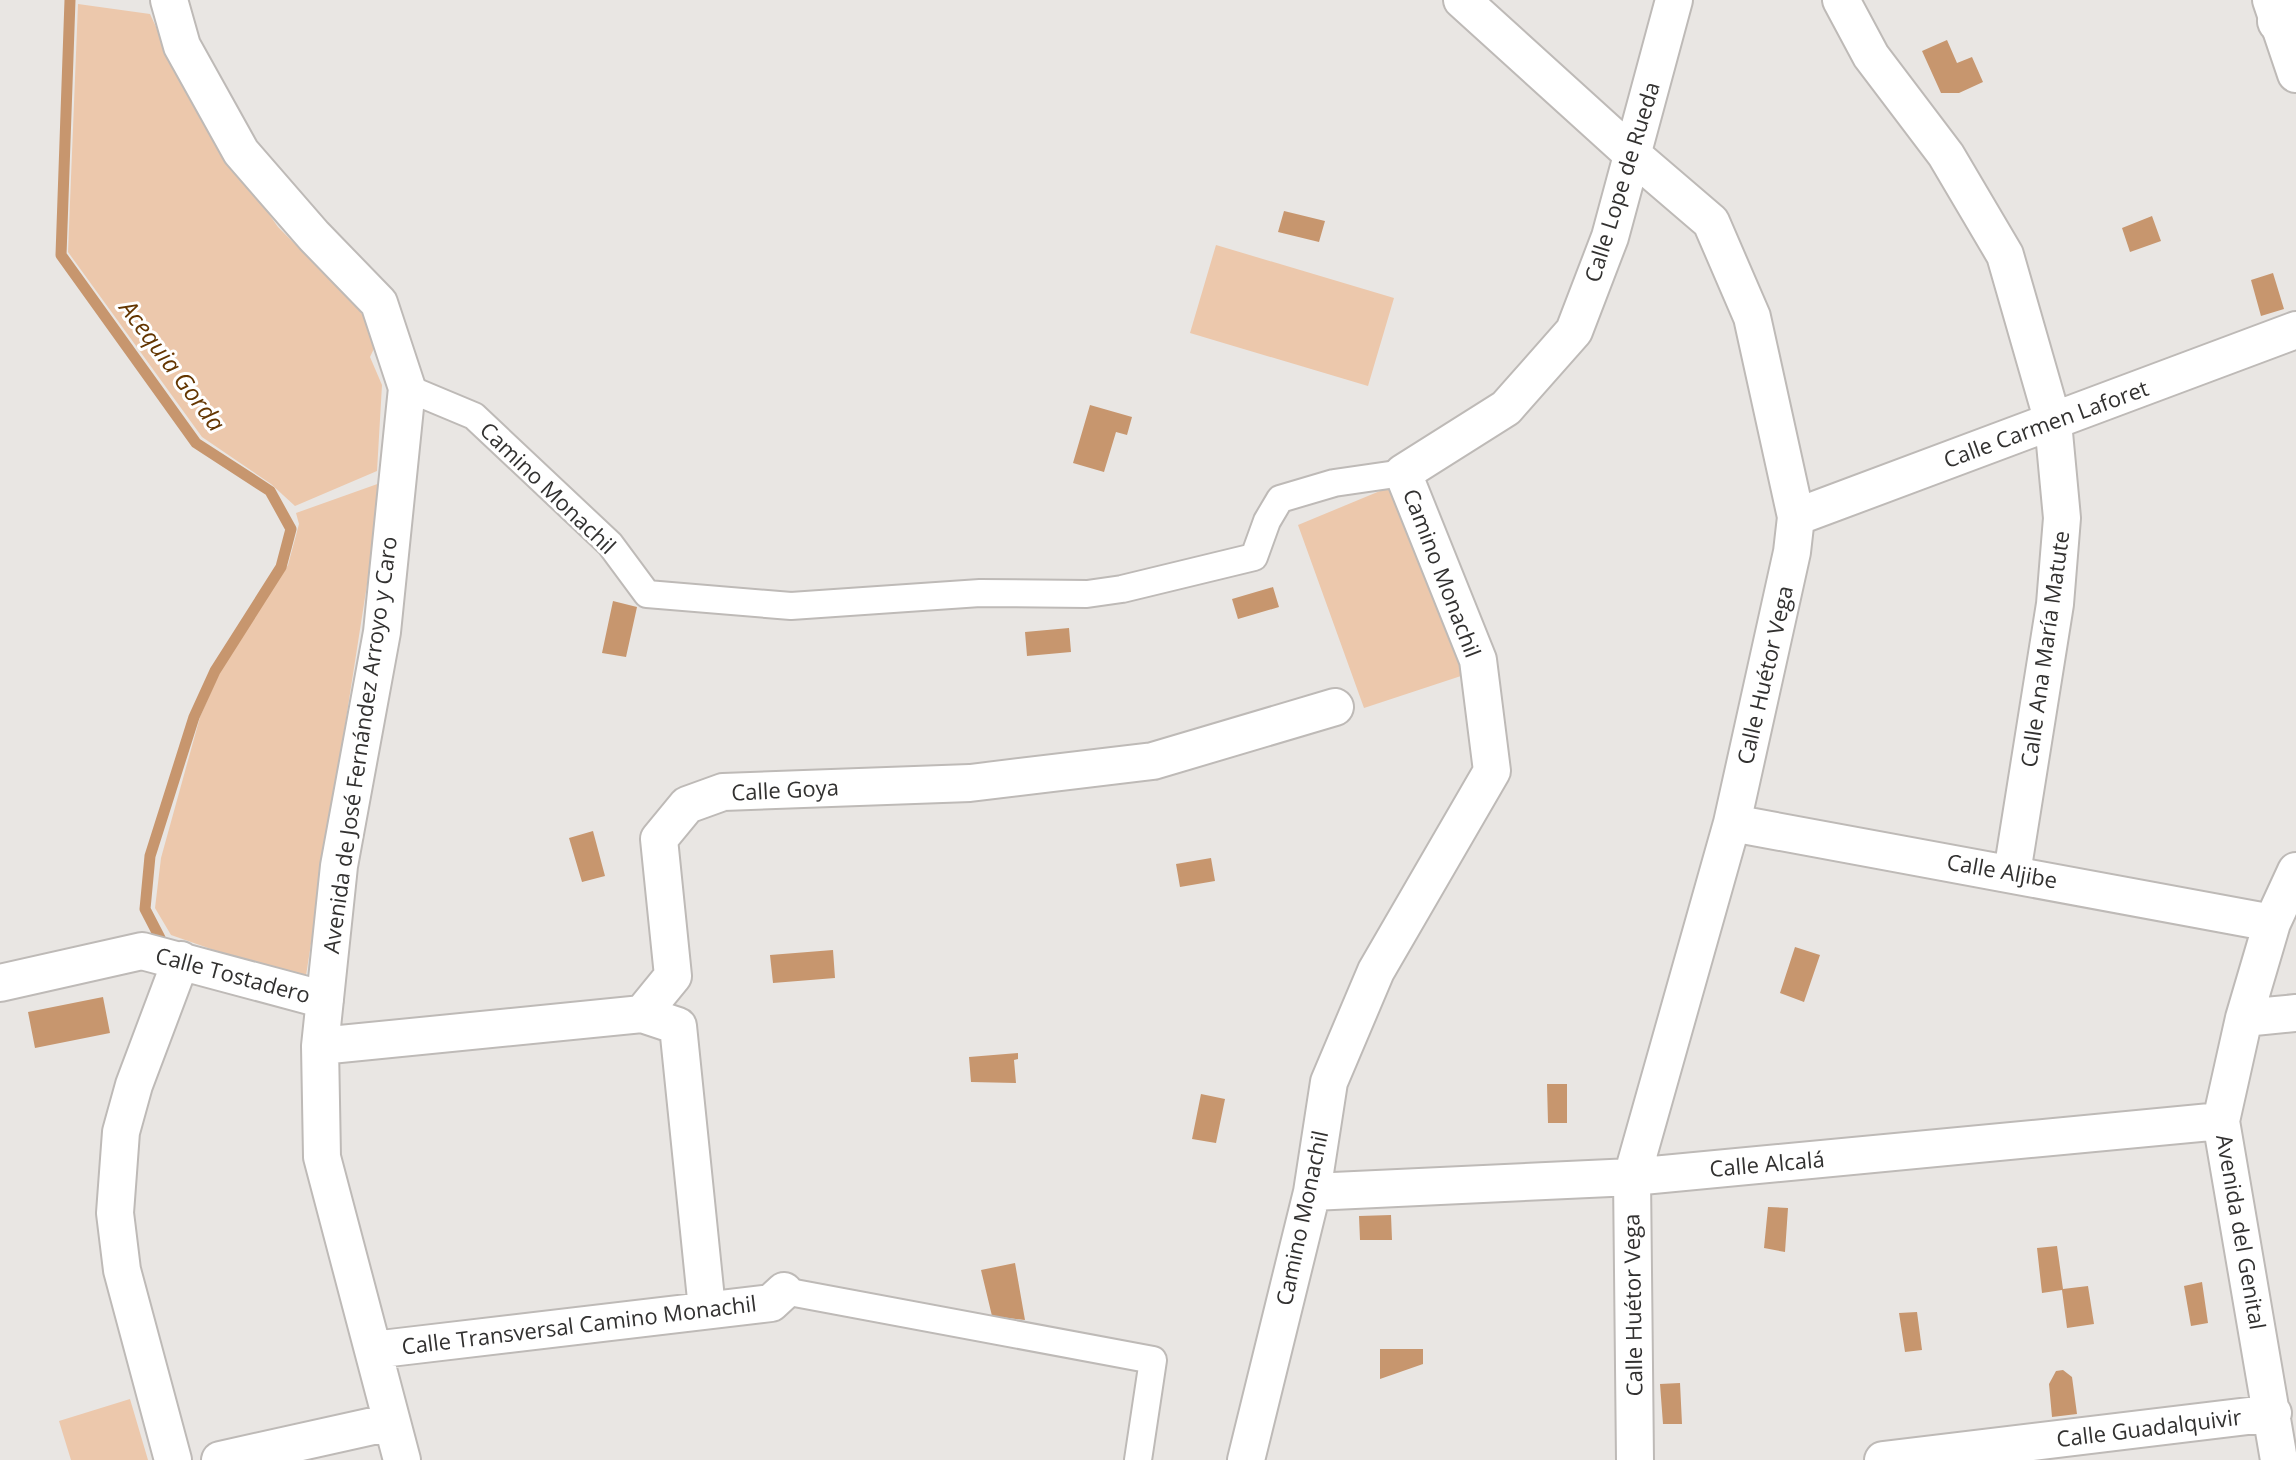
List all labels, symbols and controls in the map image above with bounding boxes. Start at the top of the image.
street label: Calle Lope de Rueda [1576,78,1666,286]
water label: Acequia Gorda [112,291,234,438]
street label: Calle Carmen Laforet [1939,372,2152,474]
street label: Camino Monachil [474,415,623,560]
street label: Camino Monachil [1397,484,1489,661]
street label: Calle Ana María Matute [2013,529,2075,769]
street label: Avenida de José Fernández Arroyo y Caro [315,534,403,955]
street label: Calle Huétor Vega [1729,582,1799,767]
street label: Calle Goya [730,771,840,807]
street label: Calle Aljibe [1945,846,2060,894]
street label: Calle Tostadero [152,939,314,1009]
street label: Camino Monachil [1268,1127,1334,1308]
street label: Avenida del Genital [2210,1132,2274,1332]
street label: Calle Alcalá [1708,1143,1826,1183]
street label: Calle Huétor Vega [1615,1213,1649,1397]
street label: Calle Transversal Camino Monachil [400,1287,758,1361]
street label: Calle Guadalquivir [2055,1401,2243,1453]

